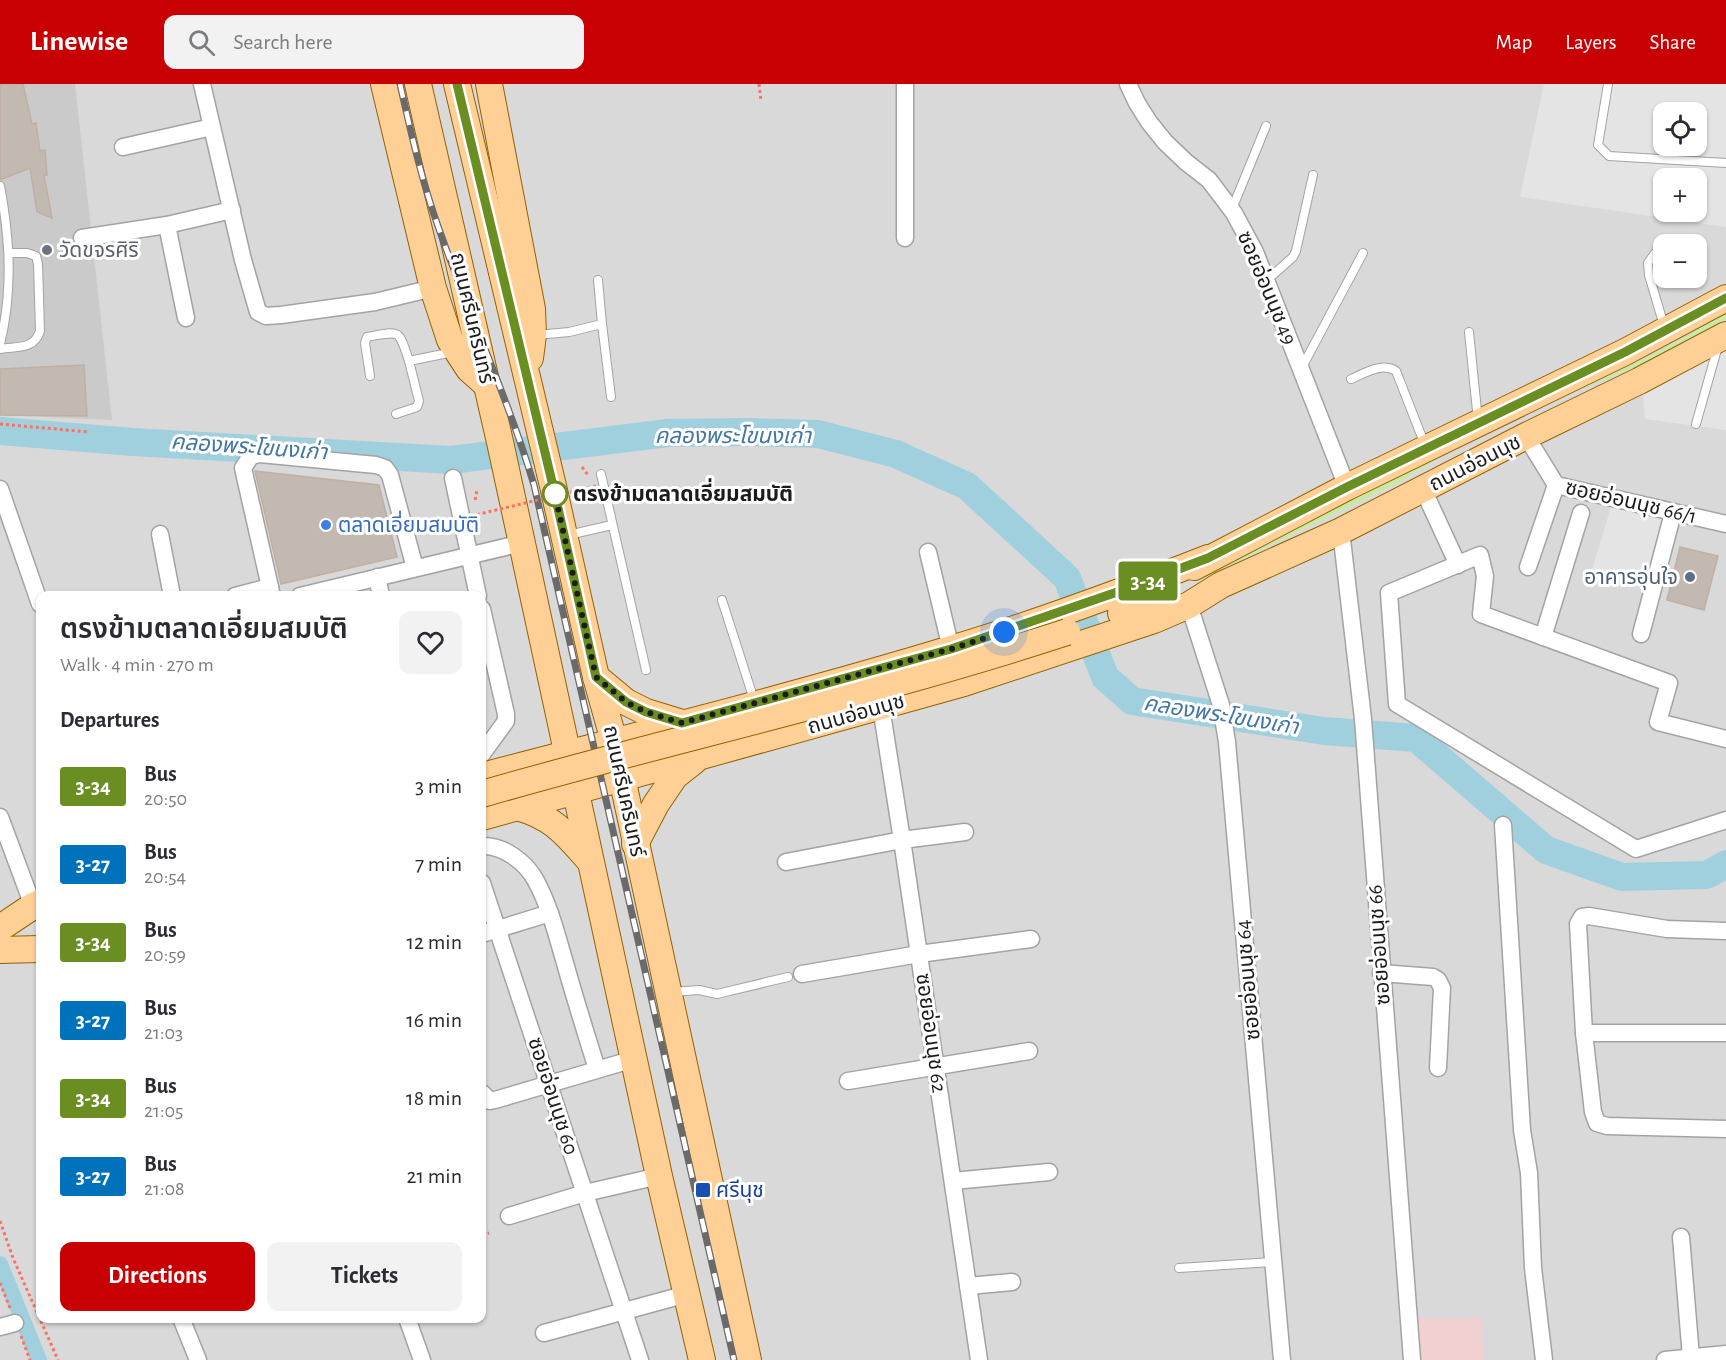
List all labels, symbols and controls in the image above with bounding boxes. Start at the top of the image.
search box [164,15,584,69]
icon: search [185,26,218,59]
text: Linewise [30,28,128,56]
text: Search here [233,31,333,53]
text: Map [1496,32,1532,53]
text: Layers [1565,32,1616,53]
text: Share [1649,32,1696,53]
map controls [1653,102,1707,288]
button: locate [1653,102,1707,156]
button: + [1653,168,1707,222]
street label: ซอยอ่อนนุช 49 [1232,227,1302,349]
button: − [1653,234,1707,288]
place label: วัดขจรศิริ [59,240,139,261]
marker: วัดขจรศิริ [40,243,54,257]
street label: ถนนศรีนครินทร์ [447,250,498,387]
water label: คลองพระโขนงเก่า [655,424,812,447]
street label: ถนนอ่อนนุช [1425,429,1525,497]
water label: คลองพระโขนงเก่า [170,430,329,464]
street label: ซอยอ่อนนุช 66/1 [1563,475,1699,529]
place label: ตรงข้ามตลาดเอี่ยมสมบัติ [573,478,793,505]
marker: ตรงข้ามตลาดเอี่ยมสมบัติ [542,481,568,507]
place label: ตลาดเอี่ยมสมบัติ [338,510,479,536]
marker: ตลาดเอี่ยมสมบัติ [319,518,333,532]
line badge: 3-34 [1106,562,1190,600]
place label: อาคารอุ่นใจ [1584,565,1678,590]
marker: อาคารอุ่นใจ [1683,570,1697,584]
text: 3-34 [1130,571,1166,592]
button: heart [399,611,462,674]
text: ตรงข้ามตลาดเอี่ยมสมบัติ [60,616,348,644]
your location [989,617,1019,647]
text: Walk · 4 min · 270 m [60,655,214,675]
street label: ถนนอ่อนนุช [805,688,907,740]
water label: คลองพระโขนงเก่า [1142,691,1301,738]
text: Departures [60,709,160,731]
street label: ถนนศรีนครินทร์ [600,723,649,860]
text: Bus [144,763,177,785]
text: 3 min [415,775,462,797]
text: 3-34 [75,776,111,797]
text: 20:50 [144,789,187,809]
text: Bus [144,841,177,863]
text: 7 min [415,853,462,875]
text: 3-27 [76,854,110,875]
text: 20:54 [144,867,186,887]
street label: ซอยอ่อนนุช 66 [1362,884,1396,1006]
text: Bus [144,919,177,941]
street label: ซอยอ่อนนุช 64 [1230,919,1266,1041]
text: 12 min [407,931,462,953]
text: 3-34 [75,932,111,953]
text: 20:59 [144,945,186,965]
street label: ซอยอ่อนนุช 62 [910,972,952,1094]
text: Bus [144,997,177,1019]
text: 16 min [406,1009,462,1031]
text: 3-27 [76,1010,110,1031]
text: 21:03 [144,1023,183,1043]
street label: ซอยอ่อนนุช 60 [522,1034,584,1158]
text: Bus [144,1075,177,1097]
text: 18 min [406,1087,462,1109]
text: 3-34 [75,1088,111,1109]
text: 21:05 [144,1101,183,1121]
text: Bus [144,1153,177,1175]
text: 21 min [407,1165,462,1187]
text: 3-27 [76,1166,110,1187]
text: 21:08 [144,1179,185,1199]
place label: ศรีนุช [716,1179,764,1203]
marker: ศรีนุช [694,1181,712,1199]
button: Directions [60,1242,255,1311]
button: Tickets [267,1242,462,1311]

